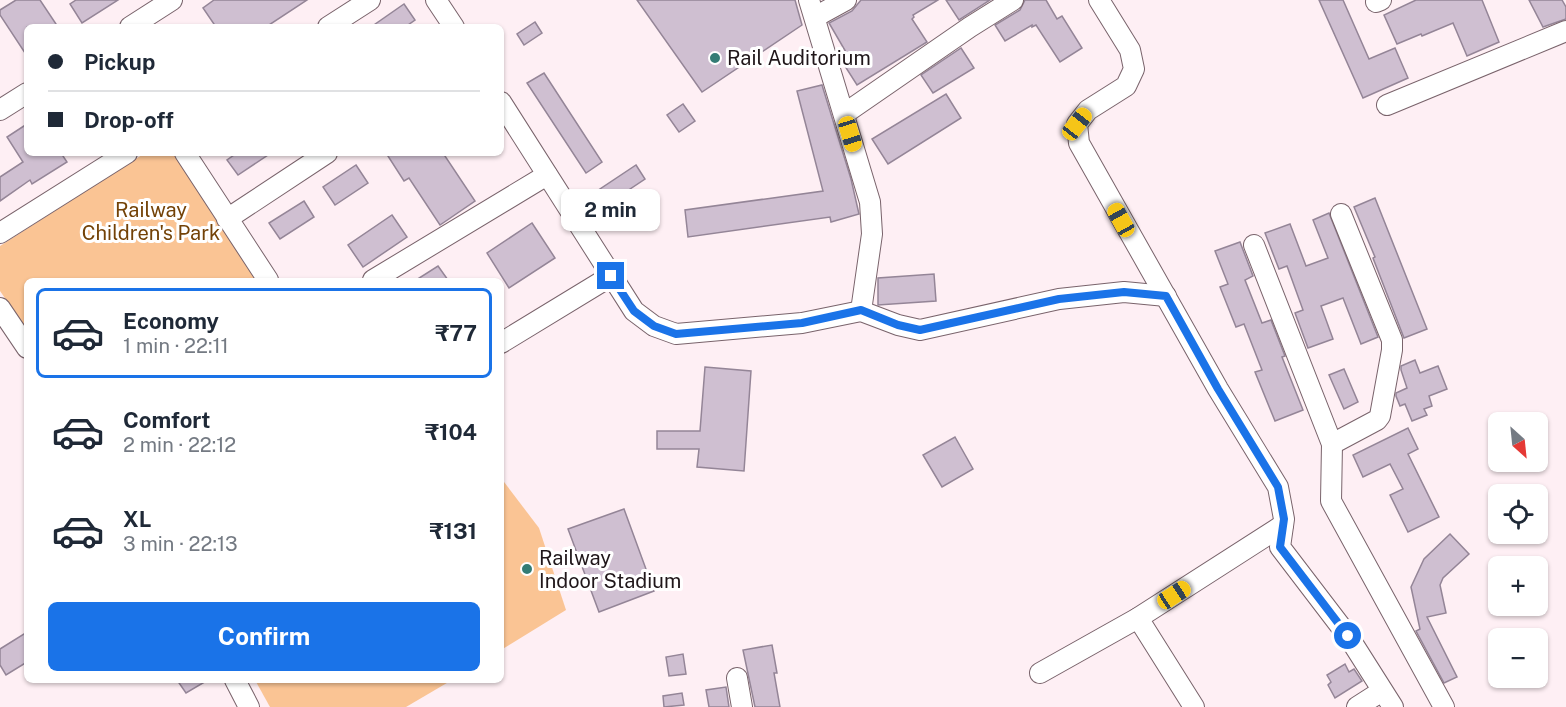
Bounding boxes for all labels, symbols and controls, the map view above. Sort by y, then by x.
place label: Rail Auditorium [727,46,871,70]
text: Pickup [84,49,155,75]
marker: Rail Auditorium [708,51,722,65]
car [1059,104,1095,144]
text: Drop-off [84,107,174,133]
car [836,114,864,154]
callout: 2 min [562,189,660,231]
park label: Railway Children's Park [82,198,220,245]
text: 2 min [584,198,637,222]
car [1104,200,1138,240]
route end [597,262,624,289]
icon: car [51,306,105,360]
text: Economy [123,308,219,334]
text: ₹77 [435,320,477,346]
text: 1 min · 22:11 [123,334,229,358]
icon: car [51,405,105,459]
text: Comfort [123,407,210,433]
north arrow [1488,412,1548,472]
map controls [1488,412,1548,688]
text: ₹104 [425,419,477,445]
text: 2 min · 22:12 [123,433,236,457]
button: locate [1488,484,1548,544]
icon: car [51,504,105,558]
text: XL [123,506,151,532]
text: ₹131 [429,518,477,544]
text: 3 min · 22:13 [123,532,238,556]
place label: Railway Indoor Stadium [539,546,681,593]
button: + [1488,556,1548,616]
marker: Railway Indoor Stadium [520,562,534,576]
car [1154,578,1194,612]
button: Confirm [48,602,480,671]
route start [1334,622,1361,649]
button: − [1488,628,1548,688]

